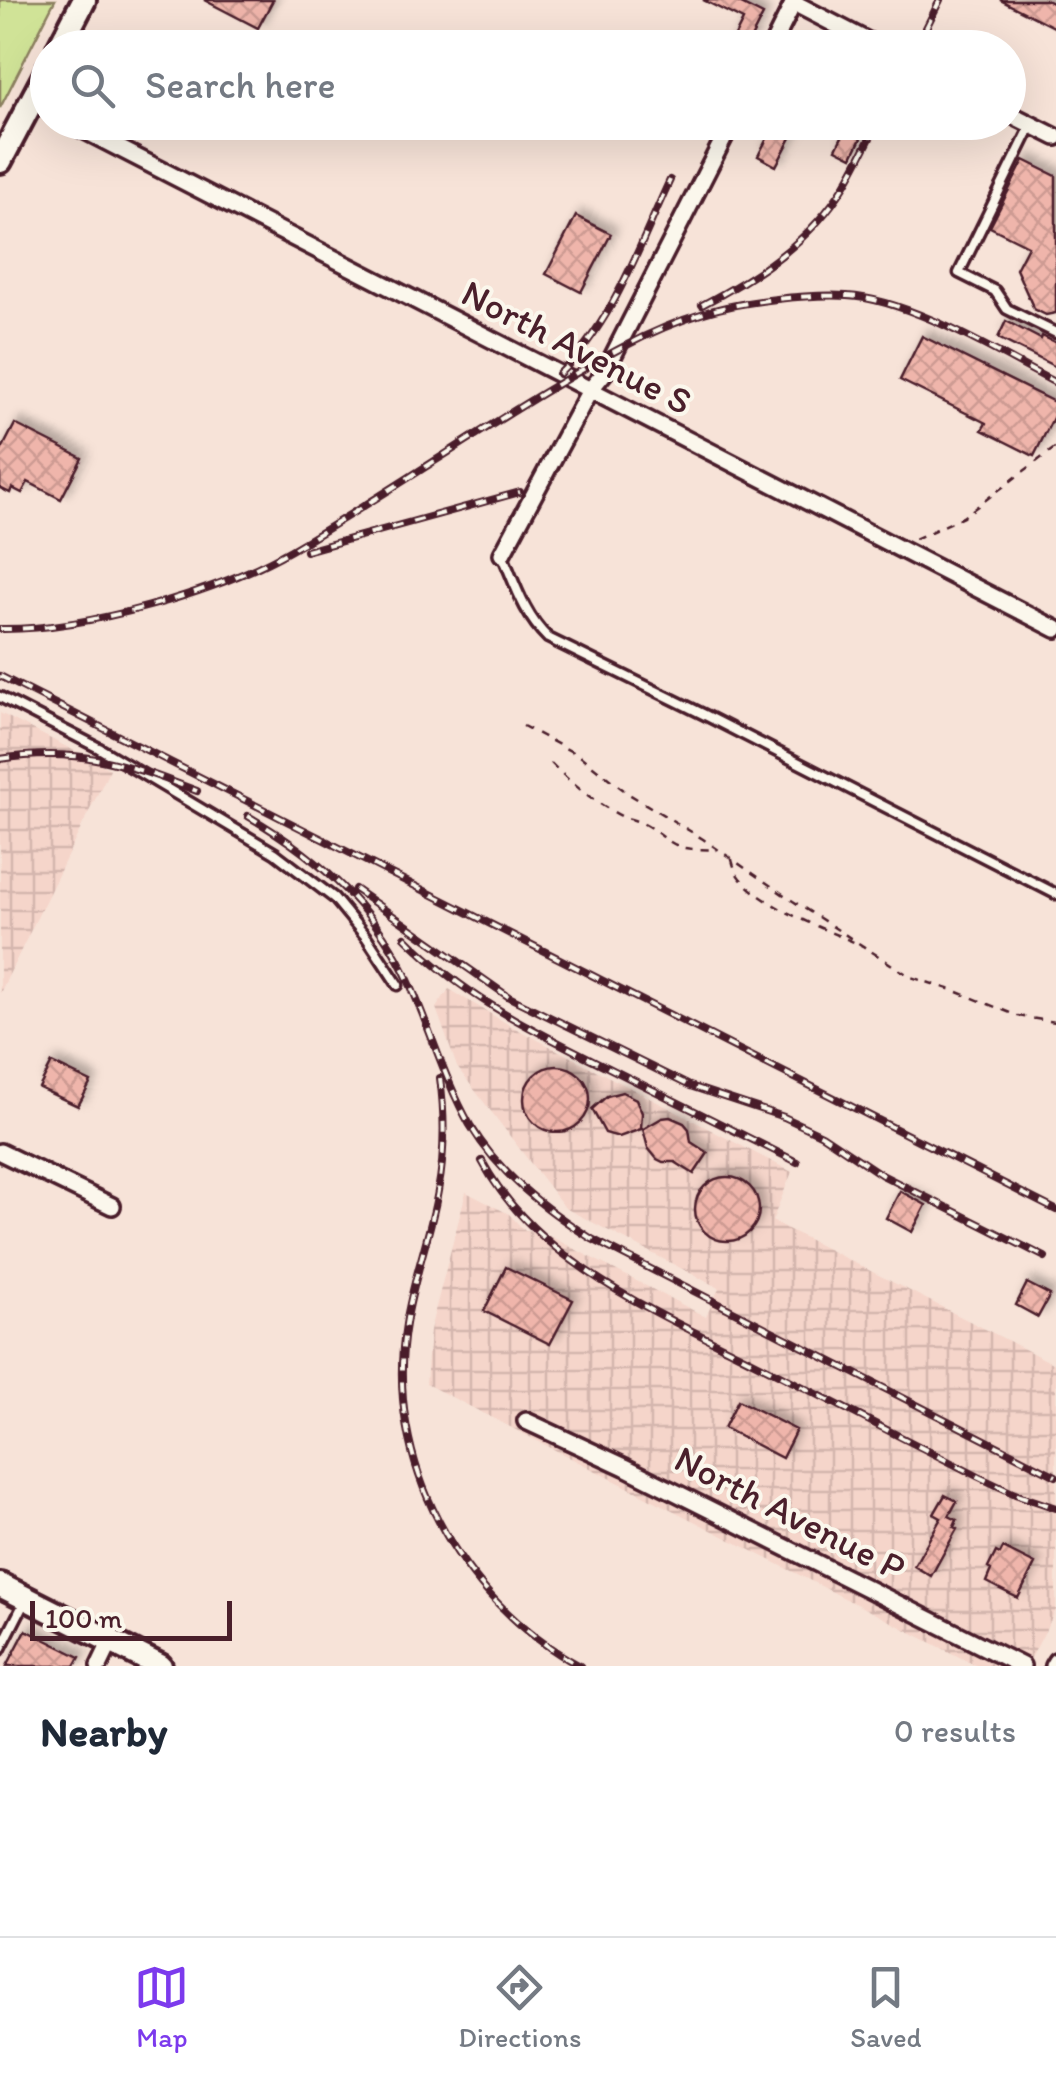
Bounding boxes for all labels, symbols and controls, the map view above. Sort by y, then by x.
search box [30,30,1026,140]
icon: search [65,58,120,113]
text: Search here [145,62,336,108]
street label: North Avenue S [454,269,700,425]
street label: North Avenue P [667,1435,913,1591]
scale bar [30,1596,232,1640]
text: 100 m [45,1601,122,1635]
text: Nearby [40,1706,167,1757]
text: 0 results [894,1712,1016,1750]
tab: Map [134,1960,189,2054]
tab: Directions [458,1960,581,2054]
tab: Saved [850,1960,922,2054]

